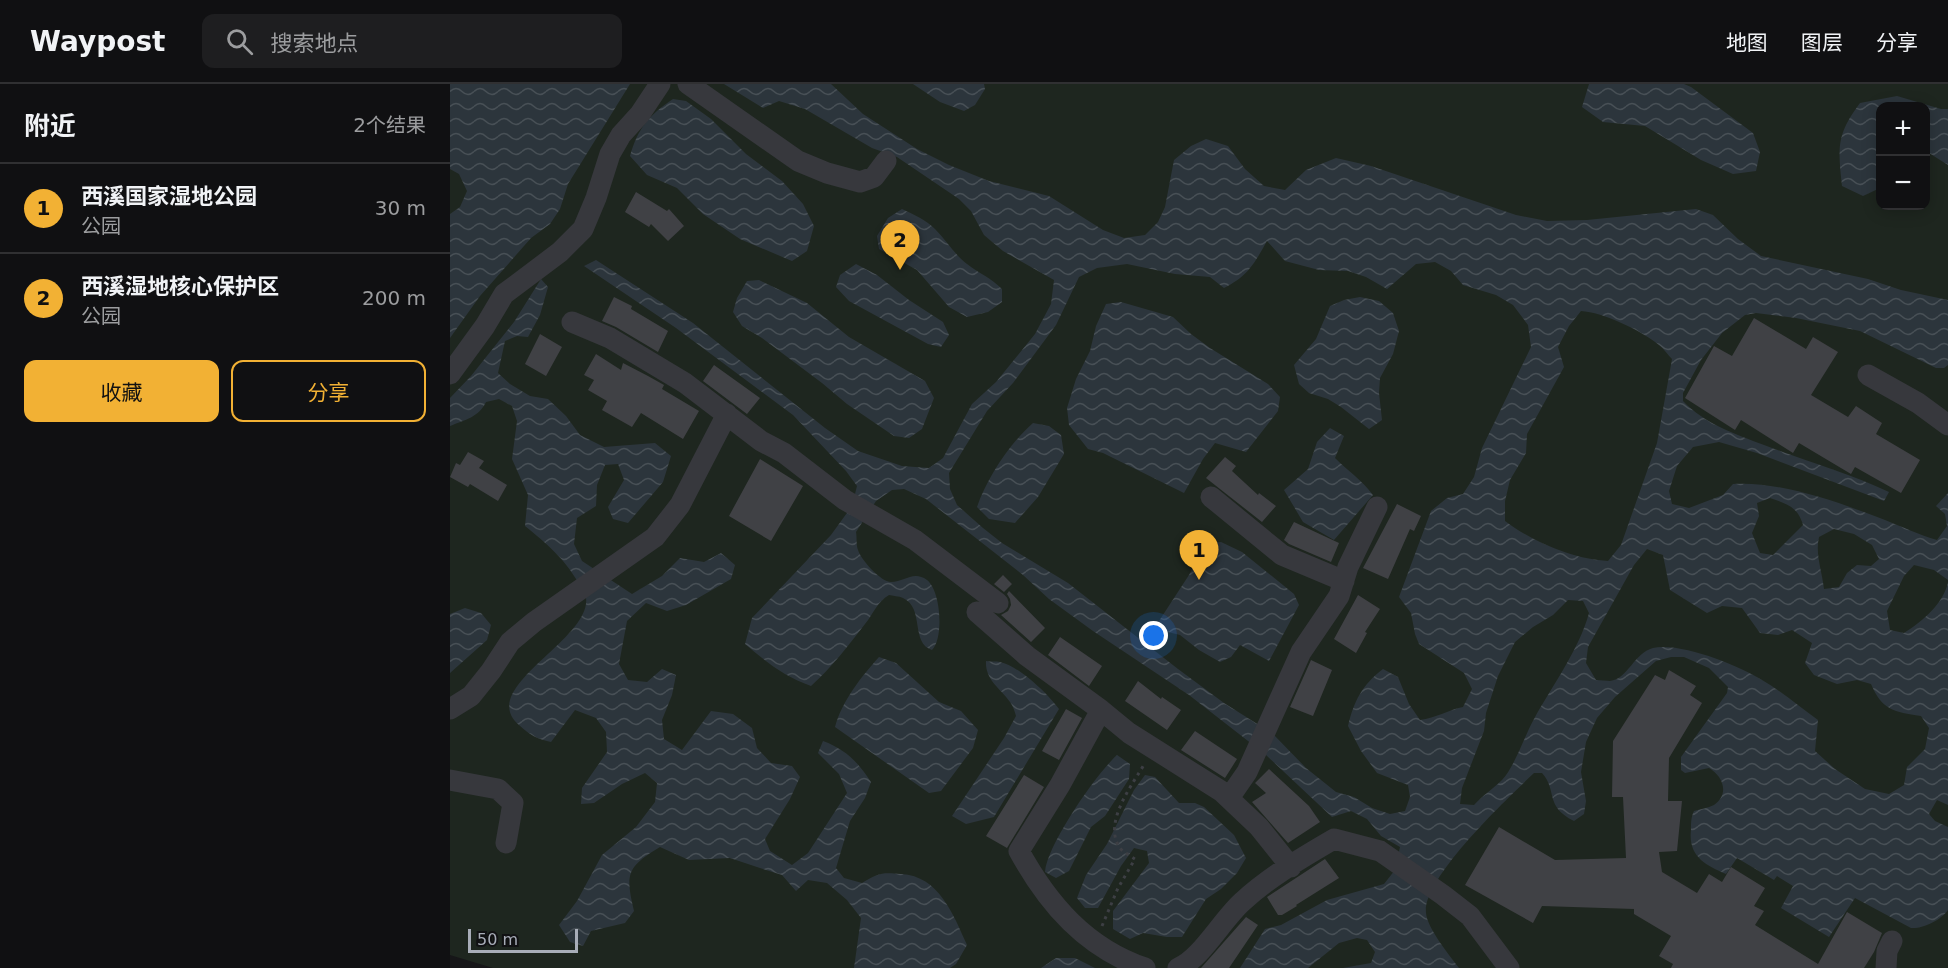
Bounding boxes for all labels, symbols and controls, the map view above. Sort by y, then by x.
search box [202,14,622,68]
text: Waypost [30,25,166,58]
icon: search [223,25,256,58]
text: 搜索地点 [271,31,359,56]
text: 地图 [1726,31,1768,55]
text: 图层 [1801,31,1843,55]
text: 分享 [1876,31,1918,55]
map controls [1876,102,1930,210]
button: + [1876,102,1930,156]
text: 附近 [24,111,76,141]
text: 2个结果 [353,113,426,137]
button: − [1876,156,1930,210]
text: 西溪国家湿地公园 [81,184,257,209]
text: 1 [37,196,50,220]
text: 30 m [375,196,426,220]
text: 公园 [81,214,121,238]
pin: 2 [880,220,920,270]
text: 西溪湿地核心保护区 [81,274,279,299]
text: 2 [37,286,50,310]
text: 200 m [362,286,426,310]
text: 公园 [81,304,121,328]
button: 收藏 [24,360,219,422]
button: 分享 [231,360,426,422]
pin: 1 [1180,530,1218,580]
your location [1139,621,1168,650]
scale bar [468,926,578,954]
text: 50 m [477,930,518,949]

